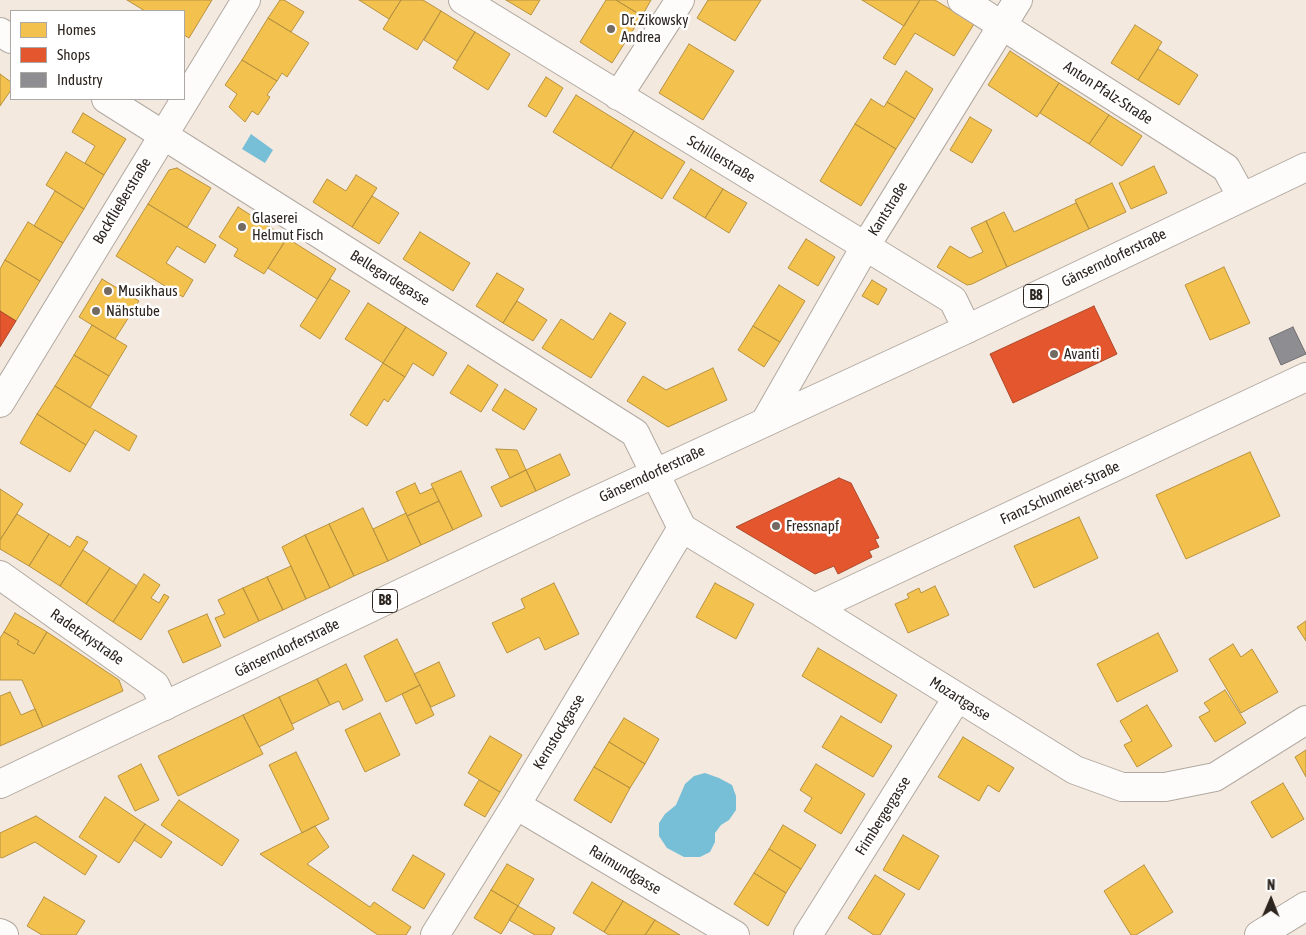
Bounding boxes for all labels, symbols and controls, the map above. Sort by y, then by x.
legend [10,10,185,100]
place label: Dr. Zikowsky Andrea [621,11,688,46]
text: Homes [57,21,96,38]
marker: Dr. Zikowsky Andrea [605,23,617,35]
text: Shops [57,46,90,63]
street label: Anton Pfalz-Straße [1060,58,1156,128]
text: Industry [57,71,103,88]
street label: Schillerstraße [684,132,758,186]
street label: Bockfließerstraße [89,155,155,247]
street label: Kantstraße [864,179,912,239]
place label: Glaserei Helmut Fisch [252,209,324,244]
marker: Glaserei Helmut Fisch [236,221,248,233]
street label: Gänserndorferstraße [1059,225,1169,291]
street label: Bellegardegasse [347,246,433,310]
place label: Musikhaus [118,282,177,300]
road number: B8 [1024,284,1048,308]
marker: Musikhaus [102,285,114,297]
place label: Nähstube [106,302,160,320]
marker: Nähstube [90,305,102,317]
place label: Avanti [1064,345,1099,363]
marker: Avanti [1048,348,1060,360]
street label: Gänserndorferstraße [596,442,708,506]
street label: Franz Schumeier-Straße [997,457,1123,529]
place label: Fressnapf [786,517,839,535]
marker: Fressnapf [770,520,782,532]
road number: B8 [372,590,398,612]
street label: Radetzkystraße [47,605,127,669]
street label: Gänserndorferstraße [232,615,342,681]
street label: Mozartgasse [926,673,994,725]
street label: Kernstockgasse [529,691,589,773]
street label: Frimbergergasse [852,773,914,859]
street label: Raimundgasse [586,841,664,899]
north arrow [1246,875,1296,925]
text: N [1267,877,1276,893]

